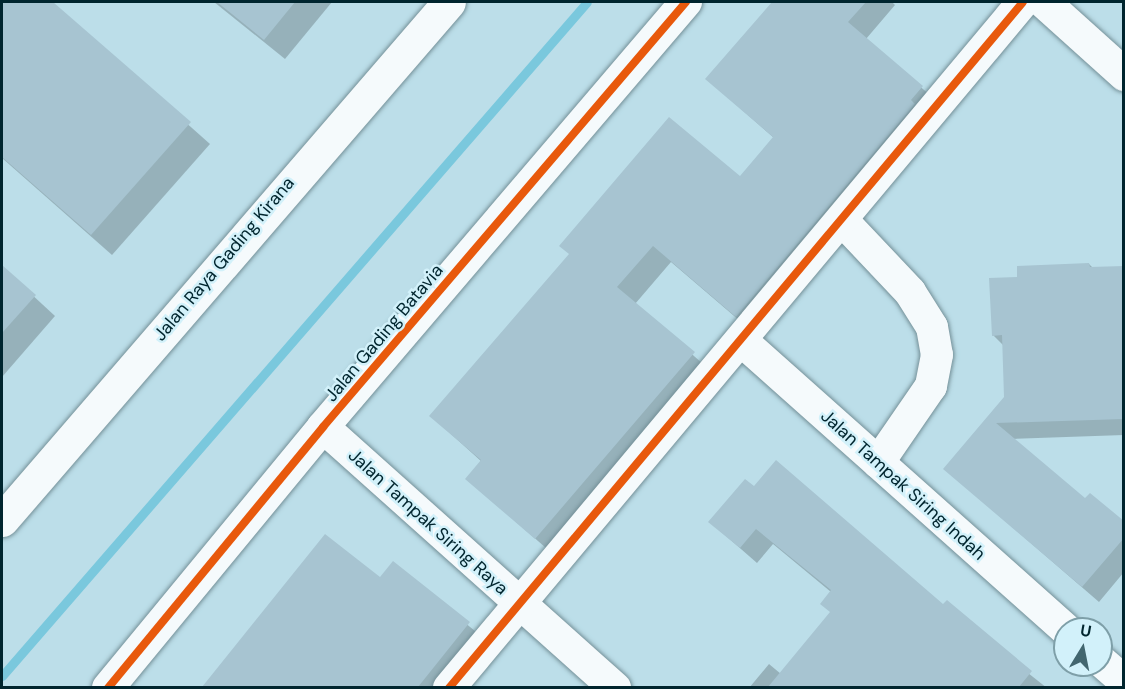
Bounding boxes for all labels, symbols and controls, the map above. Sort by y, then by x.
street label: Jalan Raya Gading Kirana [149,173,299,345]
street label: Jalan Gading Batavia [320,260,448,406]
street label: Jalan Tampak Siring Indah [816,405,990,565]
street label: Jalan Tampak Siring Raya [344,445,512,599]
north arrow [1053,617,1113,677]
text: U [1079,619,1093,642]

